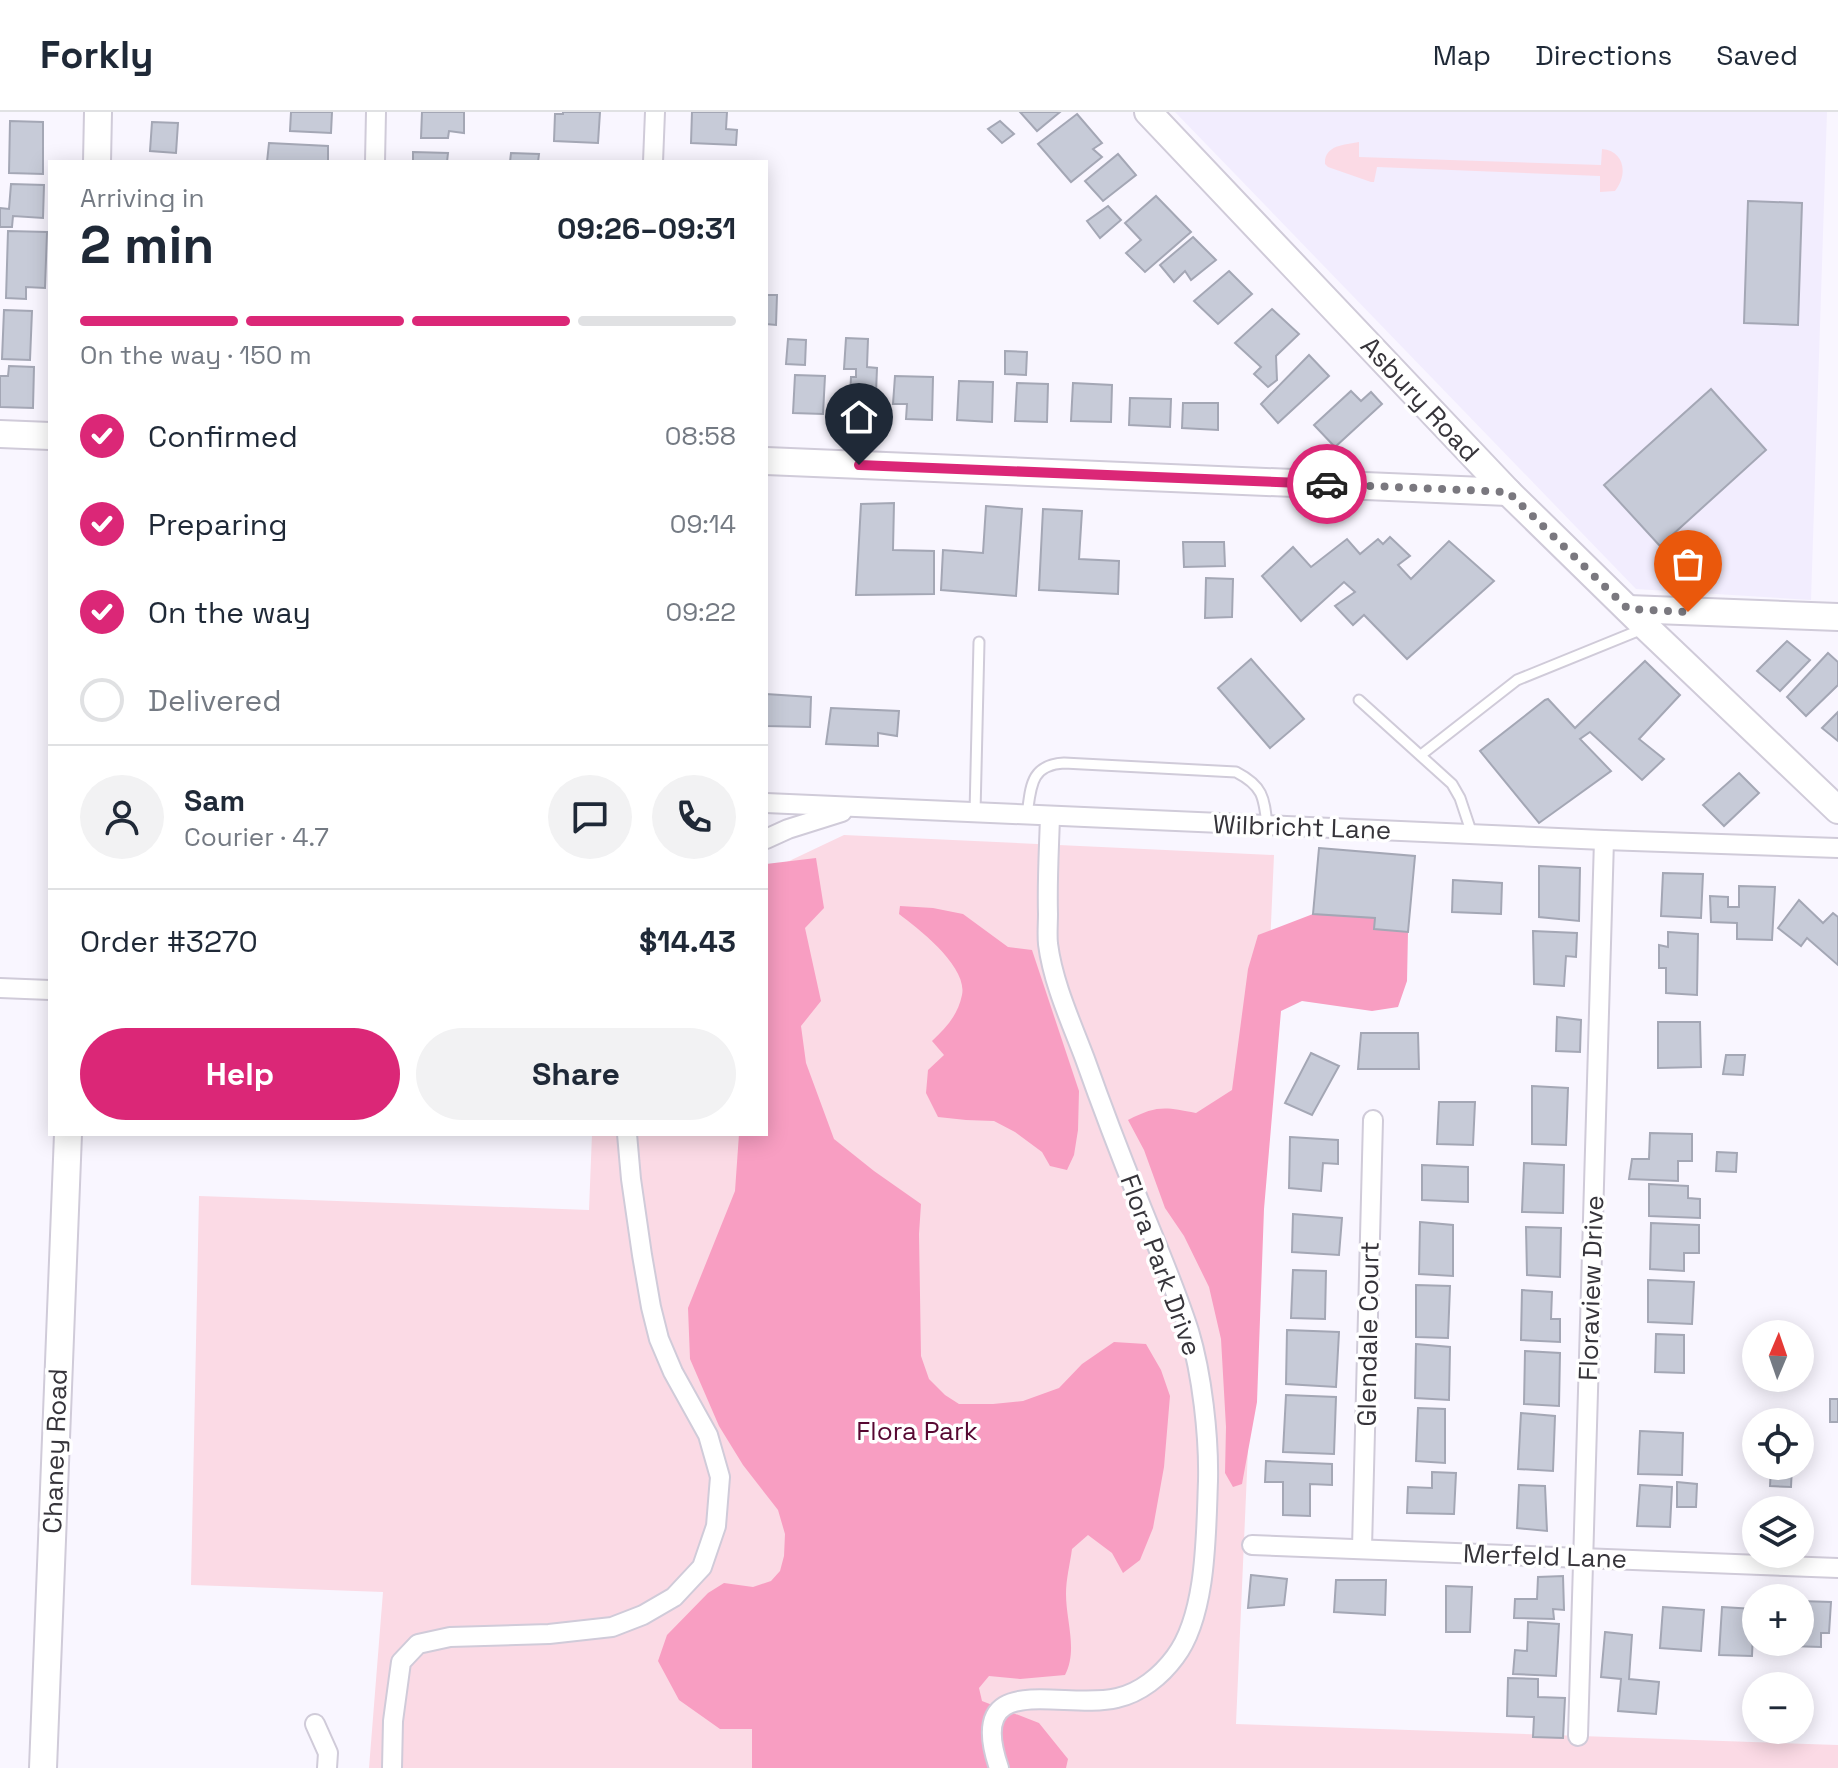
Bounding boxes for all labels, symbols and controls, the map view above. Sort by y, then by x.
text: Forkly [40,31,153,79]
text: Map [1433,37,1491,73]
text: Directions [1535,37,1672,73]
text: Saved [1716,37,1798,73]
text: Arriving in [80,181,204,215]
text: 09:26–09:31 [557,209,736,248]
text: 2 min [80,212,214,278]
street label: Asbury Road [1353,329,1487,469]
text: On the way · 150 m [80,338,312,372]
pin [825,383,893,465]
icon: home [837,395,881,439]
icon: check [80,414,124,458]
text: Confirmed [148,417,298,456]
text: 08:58 [665,419,736,453]
courier [1287,444,1367,524]
icon: car [1305,462,1349,506]
icon: check [80,502,124,546]
text: Preparing [148,505,287,544]
text: 09:14 [670,507,736,541]
pin [1654,530,1722,612]
icon: bag [1666,542,1710,586]
icon: check [80,590,124,634]
text: On the way [148,593,311,632]
text: 09:22 [665,595,736,629]
text: Delivered [148,681,282,720]
button: person [80,775,164,859]
button: chat [548,775,632,859]
button: phone [652,775,736,859]
text: Sam [184,781,245,820]
street label: Wilbricht Lane [1212,807,1392,847]
text: Courier · 4.7 [184,820,329,854]
text: Order #3270 [80,922,258,961]
text: $14.43 [639,922,736,961]
button: Help [80,1028,400,1120]
button: Share [416,1028,736,1120]
street label: Flora Park Drive [1112,1170,1210,1360]
street label: Floraview Drive [1571,1195,1611,1381]
street label: Glendale Court [1349,1241,1387,1427]
north arrow [1742,1320,1814,1392]
map controls [1742,1320,1814,1744]
street label: Chaney Road [35,1368,75,1534]
button: locate [1742,1408,1814,1480]
park label: Flora Park [856,1414,978,1448]
button: layers [1742,1496,1814,1568]
street label: Merfeld Lane [1462,1536,1628,1576]
button: + [1742,1584,1814,1656]
button: − [1742,1672,1814,1744]

